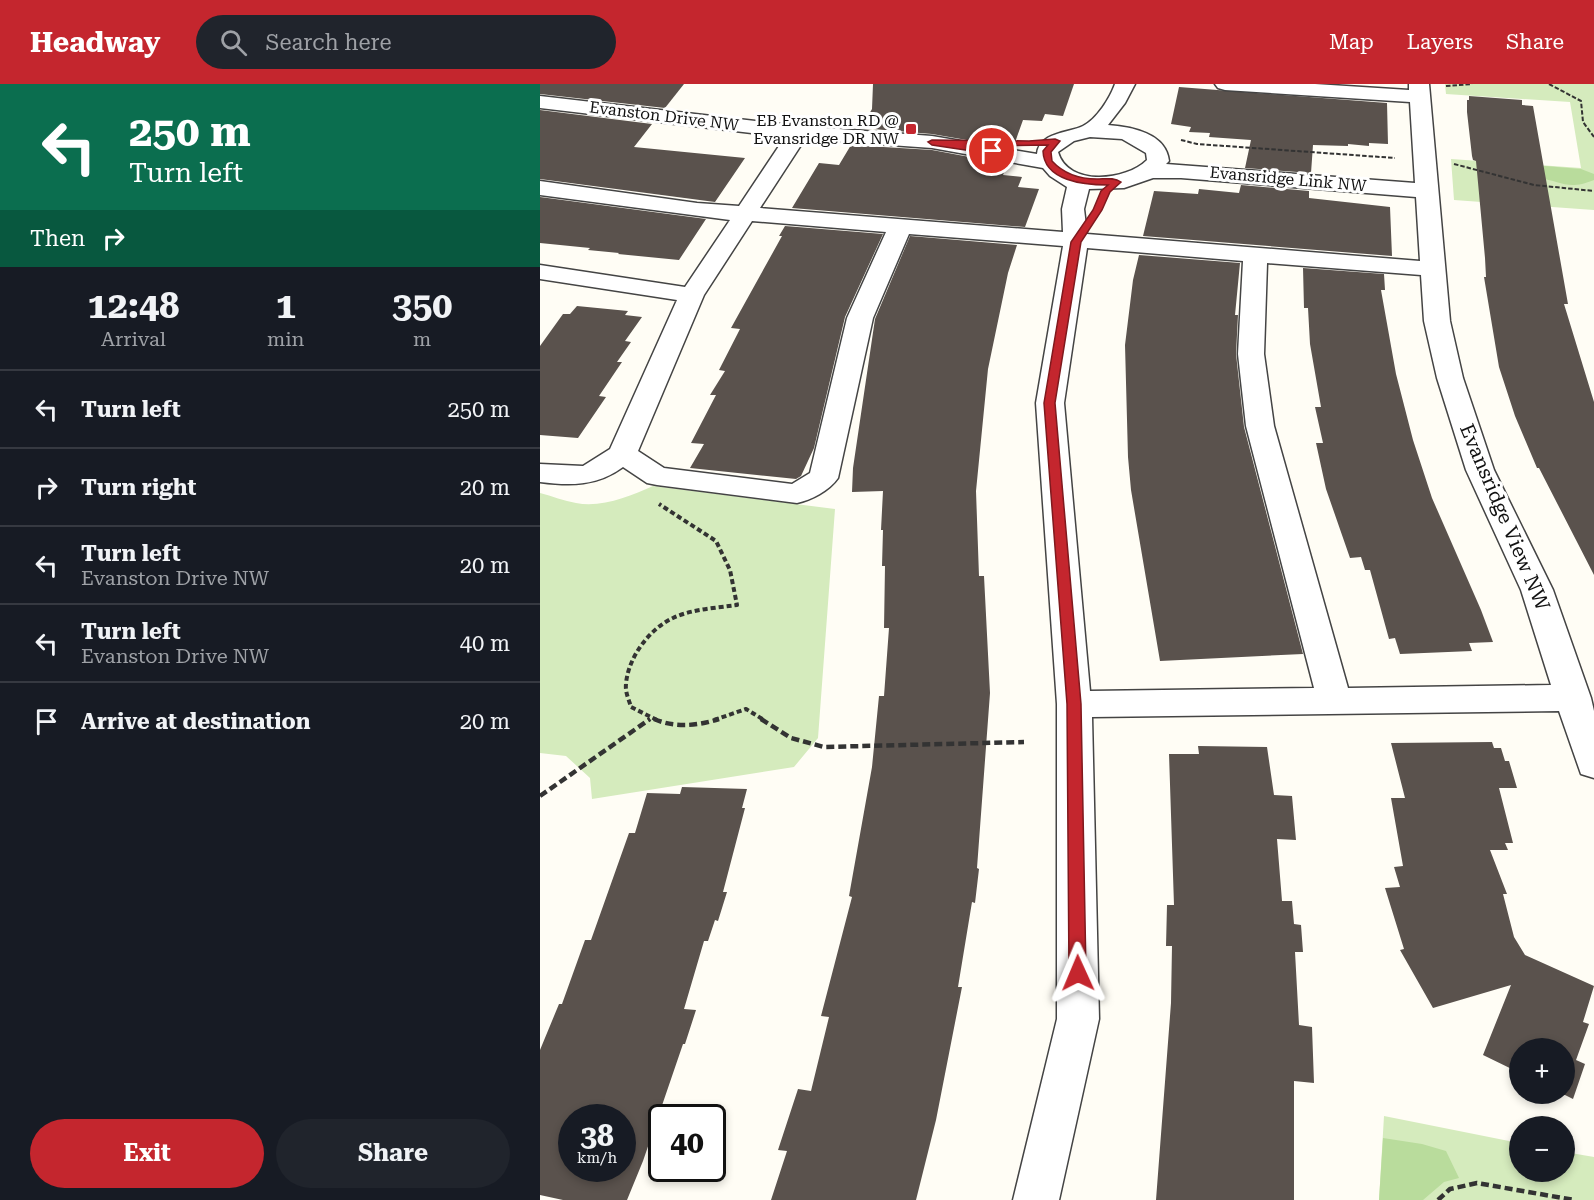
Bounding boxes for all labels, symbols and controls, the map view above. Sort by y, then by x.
search box [196,15,616,69]
text: Headway [30,26,160,59]
icon: search [217,26,250,59]
text: Search here [265,30,391,55]
text: Map [1329,30,1374,54]
text: Layers [1407,30,1473,54]
text: Share [1506,30,1564,54]
street label: Evanston Drive NW [588,97,741,135]
text: 250 m [129,107,251,156]
icon: left [30,108,108,186]
place label: EB Evanston RD @ Evansridge DR NW [753,111,900,148]
marker: EB Evanston RD @ Evansridge DR NW [904,122,918,136]
pin [966,125,1017,176]
icon: arrive [975,134,1008,167]
text: Turn left [129,157,243,189]
street label: Evansridge Link NW [1209,163,1368,195]
icon: right [97,222,130,255]
text: Then [30,226,85,251]
text: 12:48 [88,285,179,327]
text: 1 [276,285,296,327]
text: 350 [392,285,452,327]
text: Arrival [101,327,166,351]
text: min [267,327,304,351]
text: m [413,327,431,351]
icon: left [30,393,63,426]
text: Turn left [81,397,181,422]
text: 250 m [447,397,510,422]
street label: Evansridge View NW [1455,420,1555,615]
icon: right [30,471,63,504]
text: Turn right [81,475,196,500]
text: 20 m [460,475,510,500]
text: Turn left [81,541,181,566]
icon: left [30,549,63,582]
text: 20 m [460,553,510,578]
text: Evanston Drive NW [81,566,269,590]
text: Turn left [81,619,181,644]
icon: left [30,627,63,660]
text: 40 m [460,631,510,656]
text: Evanston Drive NW [81,644,269,668]
icon: arrive [30,705,63,738]
text: Arrive at destination [81,709,310,734]
text: 20 m [460,709,510,734]
position arrow [1046,941,1110,1005]
map controls [1509,1038,1575,1182]
button: + [1509,1038,1575,1104]
speed limit sign: 40 [648,1104,726,1182]
button: − [1509,1116,1575,1182]
text: 38 [580,1118,614,1153]
button: Exit [30,1119,264,1188]
button: Share [276,1119,510,1188]
text: km/h [577,1149,617,1167]

